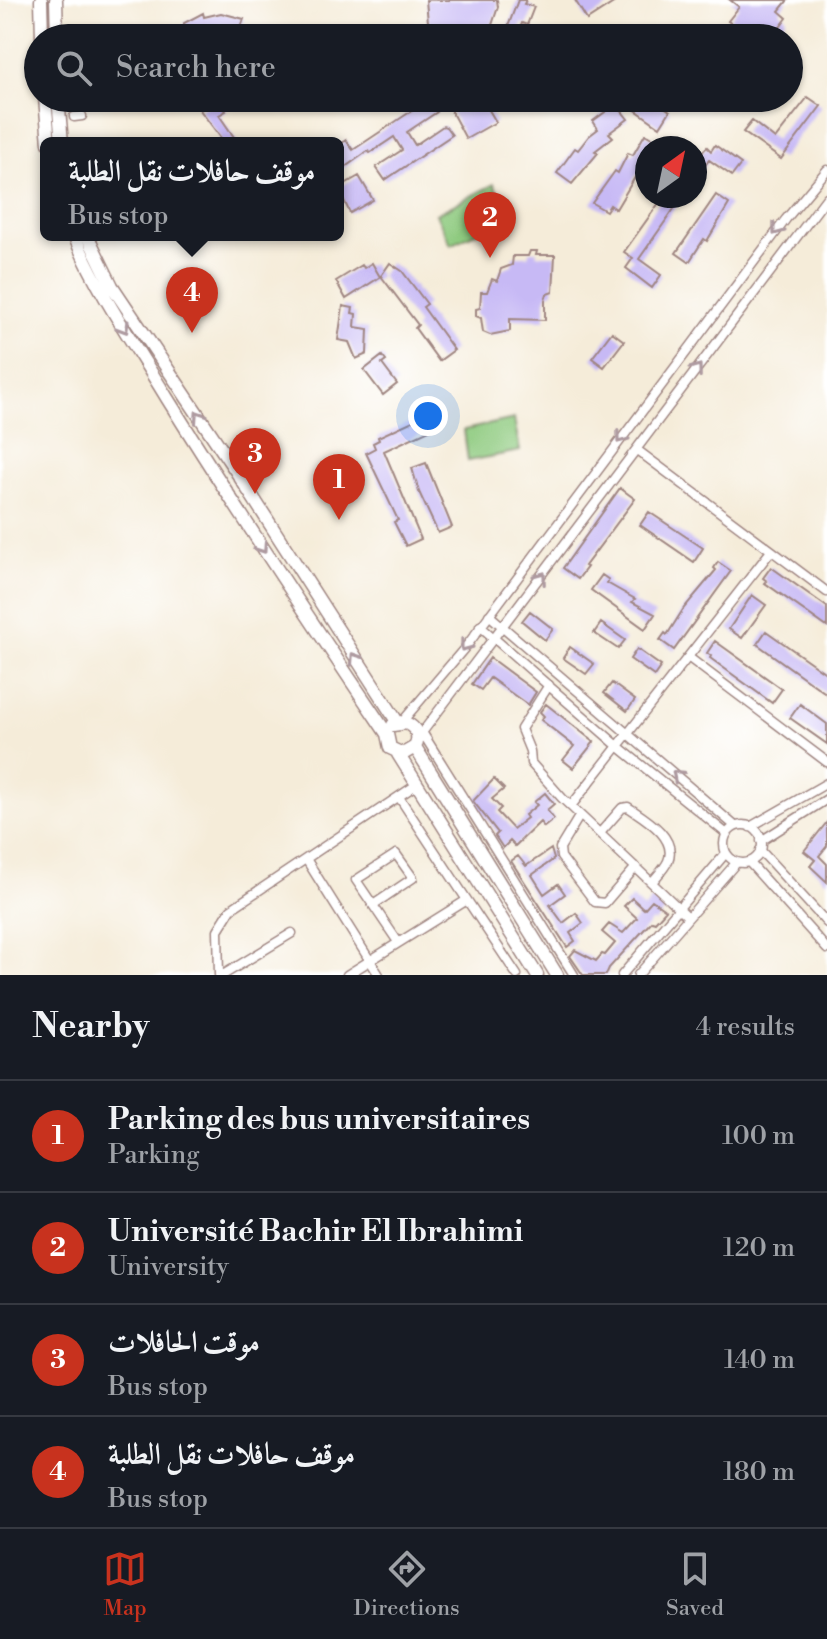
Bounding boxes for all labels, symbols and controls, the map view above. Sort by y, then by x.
search box [24,24,803,112]
icon: search [52,46,96,90]
text: Search here [116,49,276,87]
north arrow [635,136,707,208]
popup [40,137,344,241]
text: موقف حافلات نقل الطلبة [68,153,316,191]
pin: 2 [464,192,516,258]
text: Bus stop [68,200,168,232]
one-way arrow [773,221,787,236]
pin: 4 [166,267,218,333]
one-way arrow [114,319,130,334]
one-way arrow [688,363,702,378]
your location [408,396,448,436]
one-way arrow [193,411,208,425]
pin: 3 [229,428,281,494]
one-way arrow [617,429,631,444]
pin: 1 [313,454,365,520]
one-way arrow [252,540,267,554]
one-way arrow [532,571,546,586]
one-way arrow [460,637,475,651]
one-way arrow [350,652,365,666]
one-way arrow [671,770,686,784]
text: Nearby [32,1006,150,1048]
text: 4 results [696,1011,795,1043]
text: Parking des bus universitaires [108,1101,530,1139]
text: 1 [52,1120,64,1152]
text: 100 m [722,1120,795,1152]
text: Parking [108,1139,200,1171]
text: Université Bachir El Ibrahimi [108,1213,523,1251]
text: 2 [50,1232,66,1264]
text: 120 m [723,1232,795,1264]
text: University [108,1251,229,1283]
text: موقت الحافلات [108,1324,260,1362]
text: 3 [50,1344,66,1376]
text: 140 m [724,1344,795,1376]
text: Bus stop [108,1371,208,1403]
text: موقف حافلات نقل الطلبة [108,1436,355,1474]
text: 4 [49,1456,67,1488]
text: 180 m [723,1456,795,1488]
text: Bus stop [108,1483,208,1515]
tab: Map [103,1547,147,1622]
tab: Directions [354,1547,460,1622]
tab: Saved [666,1547,724,1622]

